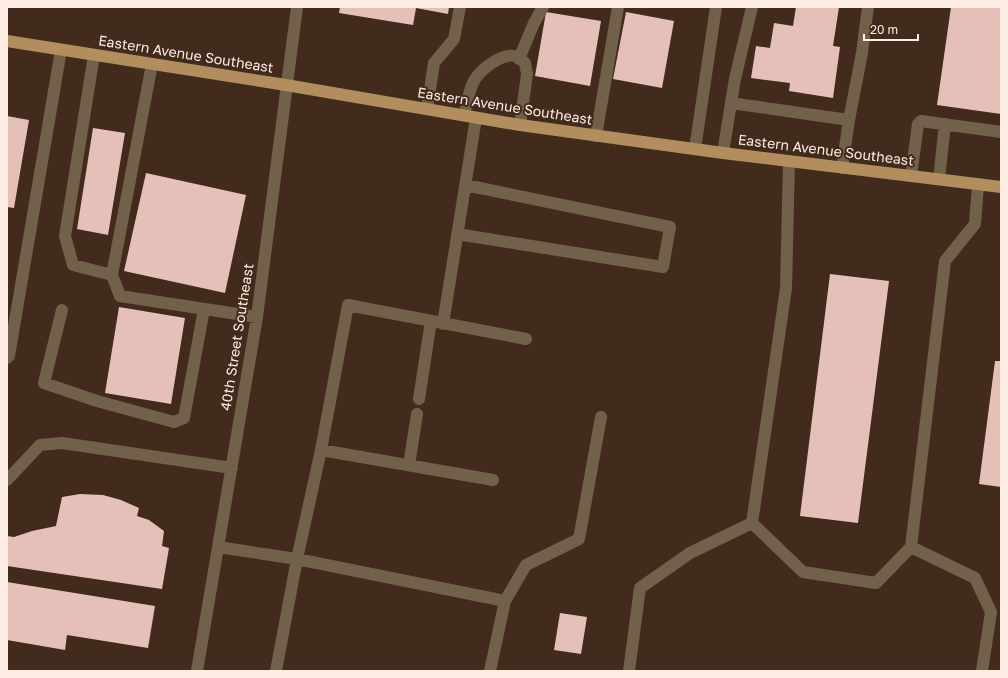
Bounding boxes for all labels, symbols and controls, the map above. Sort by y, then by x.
scale bar [864,16,918,42]
text: 20 m [870,22,898,37]
street label: Eastern Avenue Southeast [97,31,275,76]
street label: Eastern Avenue Southeast [416,83,594,128]
street label: Eastern Avenue Southeast [737,130,915,169]
street label: 40th Street Southeast [216,262,257,412]

